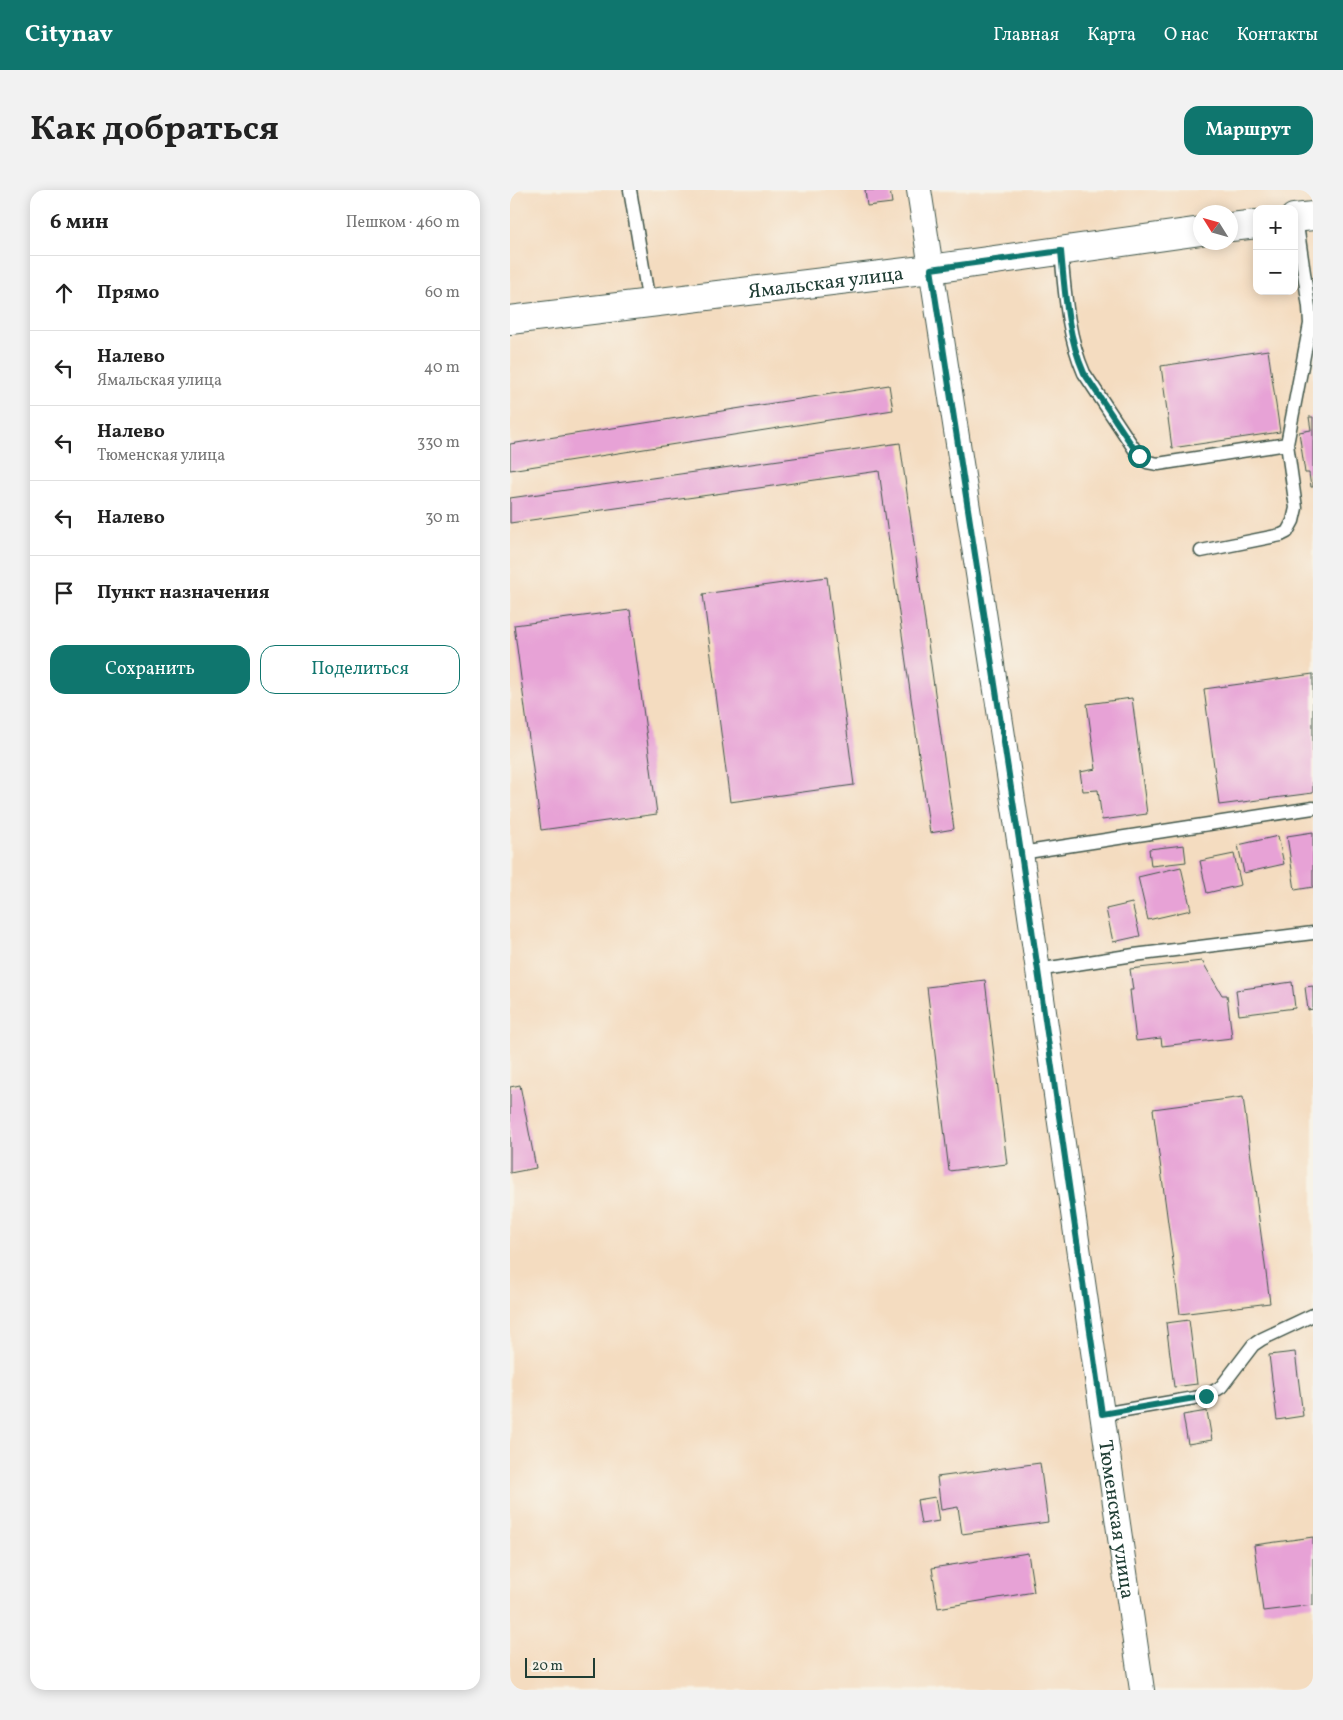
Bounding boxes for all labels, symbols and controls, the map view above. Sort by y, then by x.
text: Citynav [25,18,113,52]
text: Главная [993,23,1059,48]
text: Карта [1087,23,1136,48]
text: О нас [1164,23,1209,48]
text: Контакты [1237,23,1318,48]
text: Как добраться [30,106,279,154]
button: Маршрут [1184,106,1313,155]
north arrow [1193,205,1238,250]
map controls [1253,205,1298,295]
button: + [1253,205,1298,250]
text: 6 мин [50,208,109,237]
text: Пешком · 460 m [346,212,460,234]
button: − [1253,250,1298,295]
street label: Ямальская улица [747,260,905,307]
icon: ahead [50,279,78,307]
text: Прямо [97,280,159,306]
text: 60 m [425,282,460,304]
text: Налево [97,344,165,370]
icon: left [50,354,78,382]
text: 40 m [424,357,460,379]
text: Ямальская улица [97,370,222,392]
text: Налево [97,419,165,445]
icon: left [50,429,78,457]
text: 330 m [417,432,460,454]
text: Тюменская улица [97,445,225,467]
route start [1128,445,1151,468]
icon: left [50,504,78,532]
text: Налево [97,505,165,531]
text: 30 m [425,507,460,529]
icon: arrive [50,579,78,607]
text: Пункт назначения [97,580,270,606]
button: Сохранить [50,645,250,694]
button: Поделиться [260,645,460,694]
route end [1195,1385,1218,1408]
street label: Тюменская улица [1090,1438,1141,1601]
scale bar [525,1655,595,1678]
text: 20 m [532,1657,563,1676]

